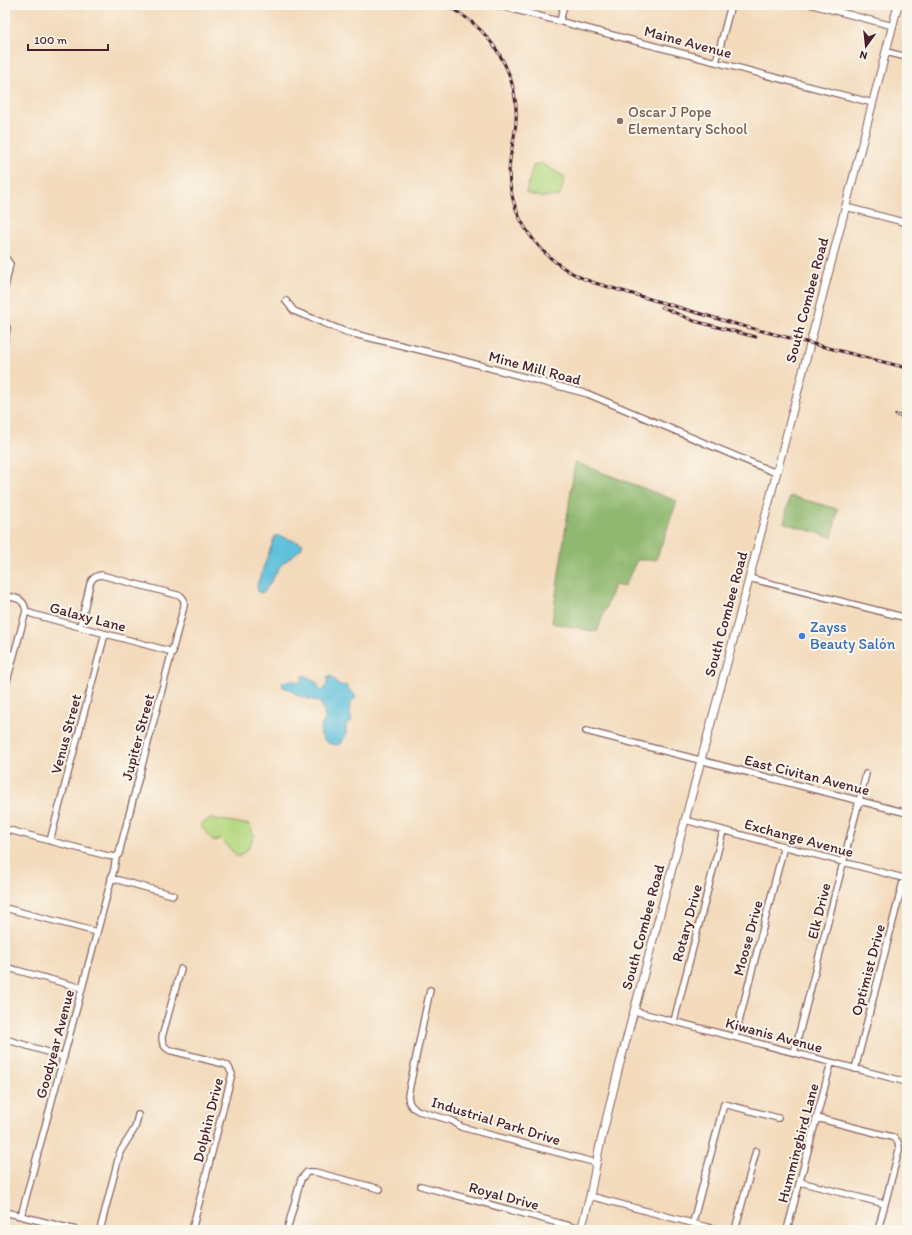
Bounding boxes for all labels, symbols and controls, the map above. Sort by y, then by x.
street label: Maine Avenue [642,22,734,62]
scale bar [28,26,108,52]
north arrow [846,26,886,66]
text: 100 m [34,33,67,47]
text: N [858,48,869,62]
place label: Oscar J Pope Elementary School [628,103,748,138]
marker: Oscar J Pope Elementary School [615,116,625,126]
street label: South Combee Road [782,235,833,365]
street label: Mine Mill Road [487,347,584,389]
street label: South Combee Road [701,549,752,679]
street label: Galaxy Lane [48,598,128,636]
place label: Zayss Beauty Salón [810,618,896,653]
marker: Zayss Beauty Salón [797,631,807,641]
street label: Jupiter Street [118,691,158,782]
street label: Venus Street [47,692,85,776]
street label: East Civitan Avenue [742,751,872,799]
street label: Exchange Avenue [742,815,856,861]
street label: South Combee Road [618,862,669,992]
street label: Elk Drive [803,881,835,941]
street label: Rotary Drive [668,882,706,964]
street label: Moose Drive [729,898,767,978]
street label: Optimist Drive [847,922,889,1018]
street label: Goodyear Avenue [32,987,78,1101]
street label: Kiwanis Avenue [723,1013,825,1057]
street label: Dolphin Drive [189,1076,227,1164]
street label: Hummingbird Lane [773,1081,823,1205]
street label: Industrial Park Drive [429,1093,563,1149]
street label: Royal Drive [467,1178,541,1214]

